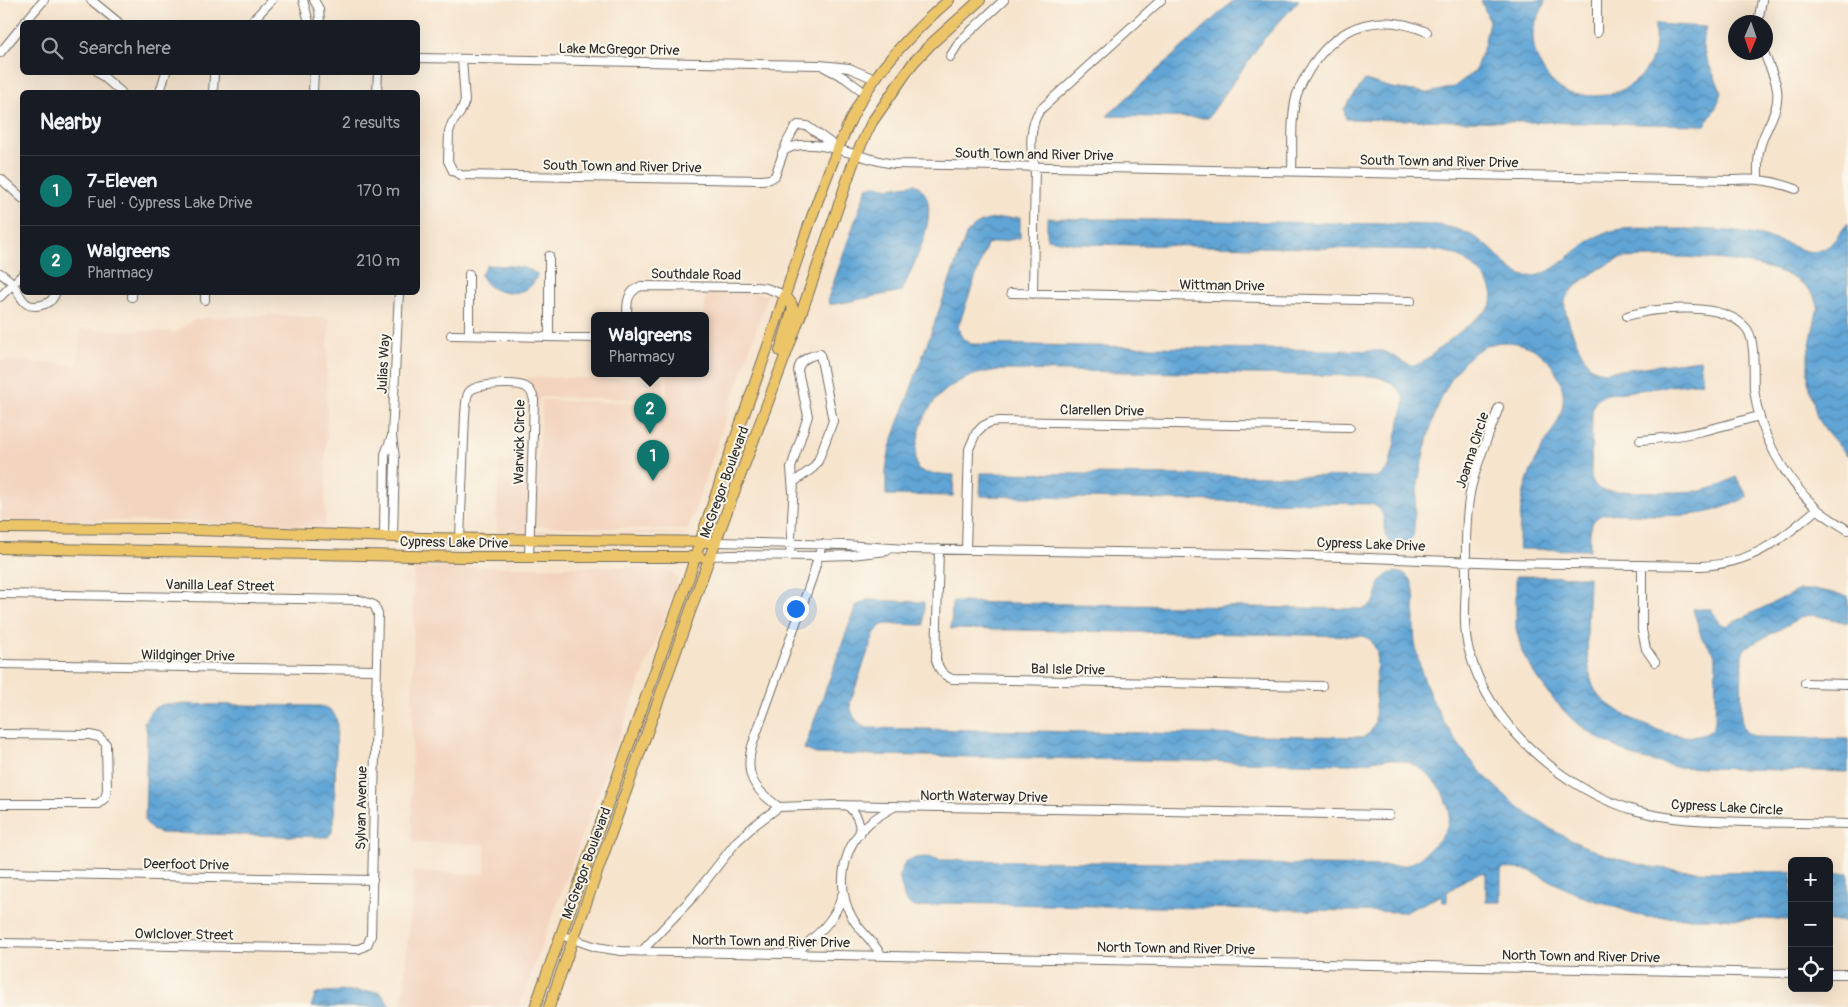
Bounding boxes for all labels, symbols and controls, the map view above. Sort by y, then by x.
north arrow [1728,15,1773,60]
search box [20,20,420,75]
icon: search [38,34,66,62]
text: Search here [78,36,171,60]
street label: Lake McGregor Drive [558,40,680,59]
text: Nearby [40,109,101,136]
text: 2 results [342,113,400,133]
street label: South Town and River Drive [954,145,1114,164]
street label: South Town and River Drive [1359,152,1519,171]
street label: South Town and River Drive [542,157,702,176]
text: 7-Eleven [87,169,157,193]
text: 1 [53,181,59,201]
text: 170 m [357,181,400,201]
text: Fuel · Cypress Lake Drive [87,193,252,213]
text: Walgreens [87,239,170,263]
text: 2 [52,251,60,271]
text: 210 m [356,251,400,271]
text: Pharmacy [87,263,153,283]
street label: Southdale Road [651,265,742,284]
street label: Wittman Drive [1179,276,1265,295]
popup [591,312,709,377]
text: Walgreens [609,323,691,347]
street label: Julias Way [373,334,394,394]
text: Pharmacy [609,347,675,367]
pin: 2 [634,393,666,434]
street label: Warwick Circle [510,399,529,485]
street label: Clarellen Drive [1060,401,1144,420]
street label: Joanna Circle [1452,410,1493,490]
street label: McGregor Boulevard [696,424,753,540]
pin: 1 [637,440,669,481]
street label: Cypress Lake Drive [400,533,508,552]
street label: Cypress Lake Drive [1316,534,1426,555]
street label: Vanilla Leaf Street [165,576,275,595]
your location [783,596,809,622]
street label: Wildginger Drive [141,646,235,665]
street label: Bal Isle Drive [1031,660,1105,679]
street label: Sylvan Avenue [352,766,371,850]
street label: North Waterway Drive [920,787,1048,806]
street label: Cypress Lake Circle [1671,796,1783,819]
street label: McGregor Boulevard [558,805,615,921]
street label: Deerfoot Drive [143,855,229,874]
map controls [1788,857,1833,992]
button: + [1788,857,1833,902]
button: − [1788,902,1833,947]
street label: Owlclover Street [134,925,234,944]
street label: North Town and River Drive [692,932,850,951]
street label: North Town and River Drive [1097,939,1255,958]
street label: North Town and River Drive [1502,947,1660,966]
button: locate [1788,947,1833,992]

